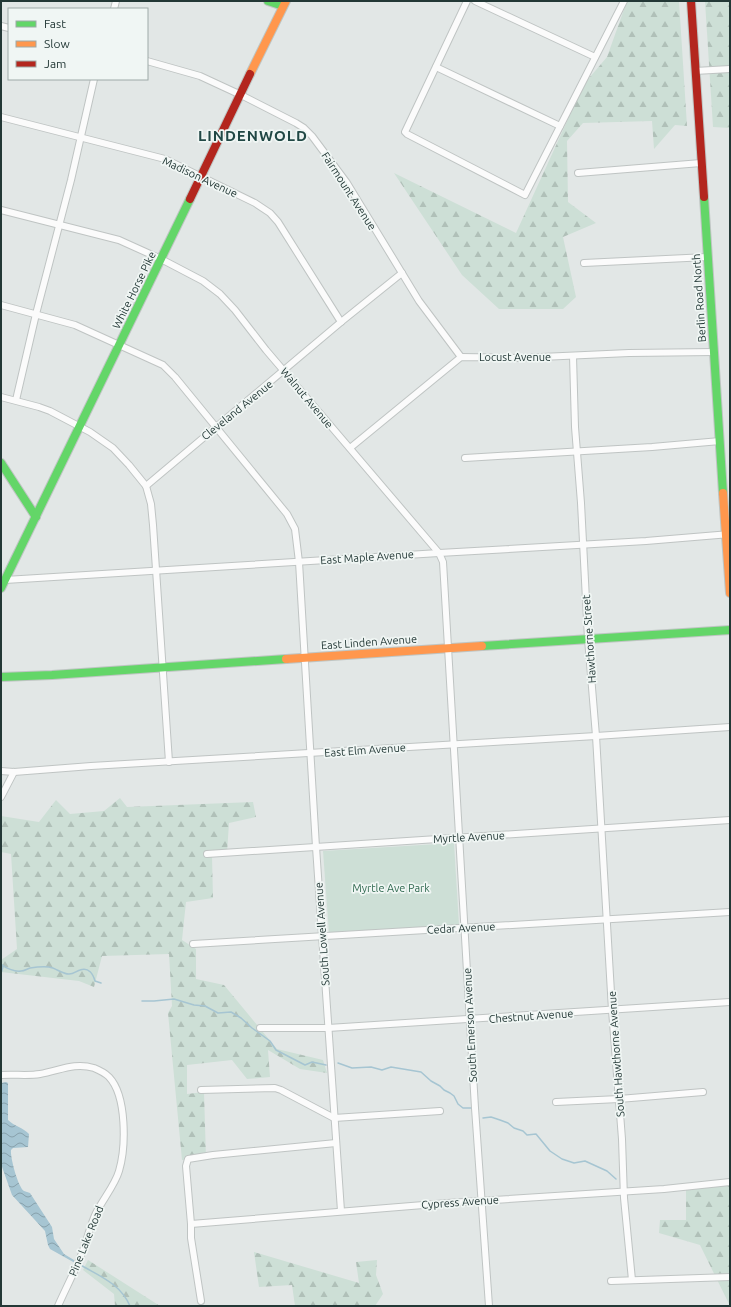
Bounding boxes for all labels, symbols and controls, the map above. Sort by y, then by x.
legend [8,8,148,80]
text: Fast [44,17,66,30]
text: Slow [44,37,70,50]
text: Jam [44,57,66,70]
district label: LINDENWOLD [198,127,308,144]
street label: Fairmount Avenue [319,150,379,232]
street label: Madison Avenue [161,154,239,200]
street label: White Horse Pike [110,249,158,331]
street label: Berlin Road North [690,253,708,343]
street label: Locust Avenue [479,351,551,363]
street label: Walnut Avenue [278,365,336,431]
street label: Cleveland Avenue [199,378,275,442]
street label: East Maple Avenue [320,548,414,566]
street label: Hawthorne Street [580,594,598,684]
street label: East Linden Avenue [321,633,417,651]
street label: East Elm Avenue [324,741,406,759]
street label: Myrtle Avenue [433,829,505,845]
street label: South Lowell Avenue [312,882,332,986]
park label: Myrtle Ave Park [352,882,430,894]
street label: Cedar Avenue [426,920,496,936]
street label: South Emerson Avenue [461,967,479,1083]
street label: South Hawthorne Avenue [606,990,626,1118]
street label: Chestnut Avenue [488,1007,574,1025]
street label: Cypress Avenue [421,1193,499,1211]
street label: Pine Lake Road [66,1204,106,1278]

